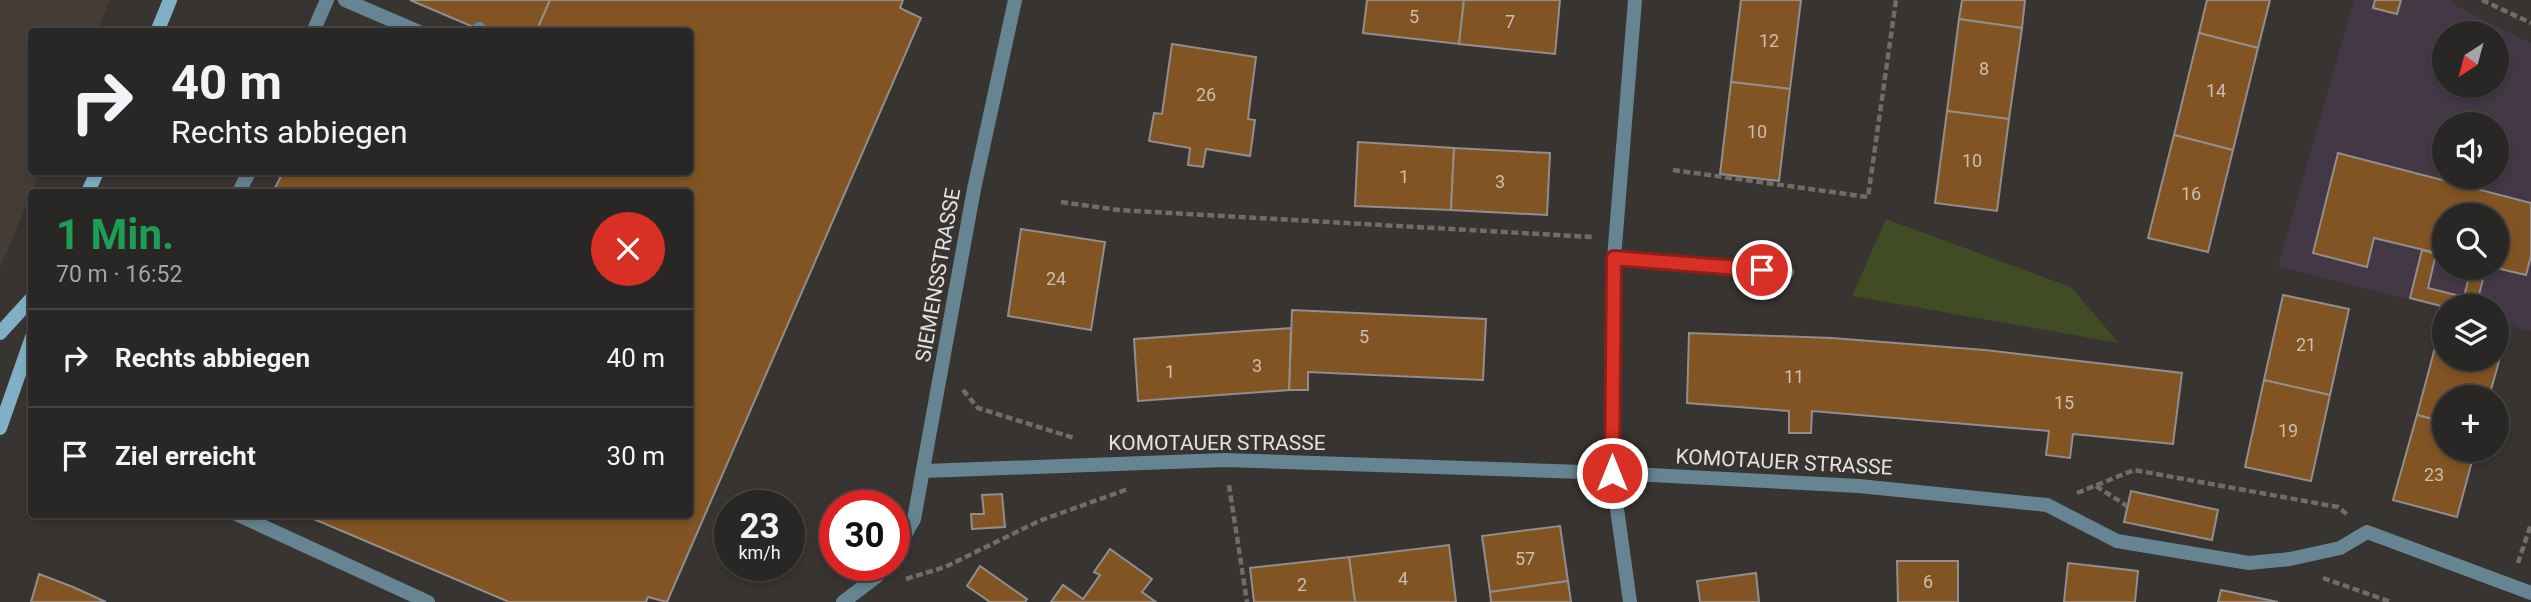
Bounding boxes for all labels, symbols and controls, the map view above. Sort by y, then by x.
house number: 5 [1409,6,1419,27]
house number: 7 [1505,11,1515,32]
north arrow [2432,21,2510,98]
map controls [2432,21,2509,462]
house number: 12 [1759,30,1779,51]
text: 40 m [171,54,282,111]
icon: right [56,56,147,147]
house number: 8 [1979,58,1989,79]
house number: 14 [2206,80,2226,101]
house number: 26 [1196,84,1216,105]
button: sound [2432,112,2509,189]
text: Rechts abbiegen [171,113,408,151]
house number: 10 [1747,121,1767,142]
house number: 10 [1962,150,1982,171]
house number: 1 [1399,166,1409,187]
house number: 3 [1495,171,1505,192]
house number: 16 [2181,183,2201,204]
street label: SIEMENSSTRASSE [911,186,965,364]
button: search [2432,203,2509,280]
text: 1 Min. [56,210,174,259]
button: close [591,212,665,286]
pin [1732,240,1792,300]
icon: arrive [1743,251,1781,289]
text: 70 m · 16:52 [56,261,182,288]
house number: 24 [1046,268,1066,289]
button: layers [2432,294,2509,371]
house number: 5 [1359,326,1369,347]
house number: 21 [2296,334,2316,355]
icon: right [56,339,94,377]
text: Rechts abbiegen [115,343,310,373]
text: 40 m [607,343,665,373]
house number: 3 [1252,355,1262,376]
house number: 1 [1165,361,1175,382]
house number: 11 [1784,366,1804,387]
button: + [2432,385,2509,462]
house number: 15 [2054,392,2074,413]
house number: 19 [2278,420,2298,441]
street label: KOMOTAUER STRASSE [1108,431,1326,455]
position arrow [1575,436,1649,510]
icon: arrive [56,437,94,475]
text: Ziel erreicht [115,441,256,471]
text: 30 m [607,441,665,471]
street label: KOMOTAUER STRASSE [1675,444,1893,480]
house number: 23 [2424,464,2444,485]
speed limit sign: 30 [819,490,910,581]
text: 23 [739,506,780,547]
text: km/h [738,542,781,563]
house number: 57 [1515,548,1535,569]
house number: 4 [1398,568,1408,589]
house number: 6 [1923,571,1933,592]
house number: 2 [1297,574,1307,595]

